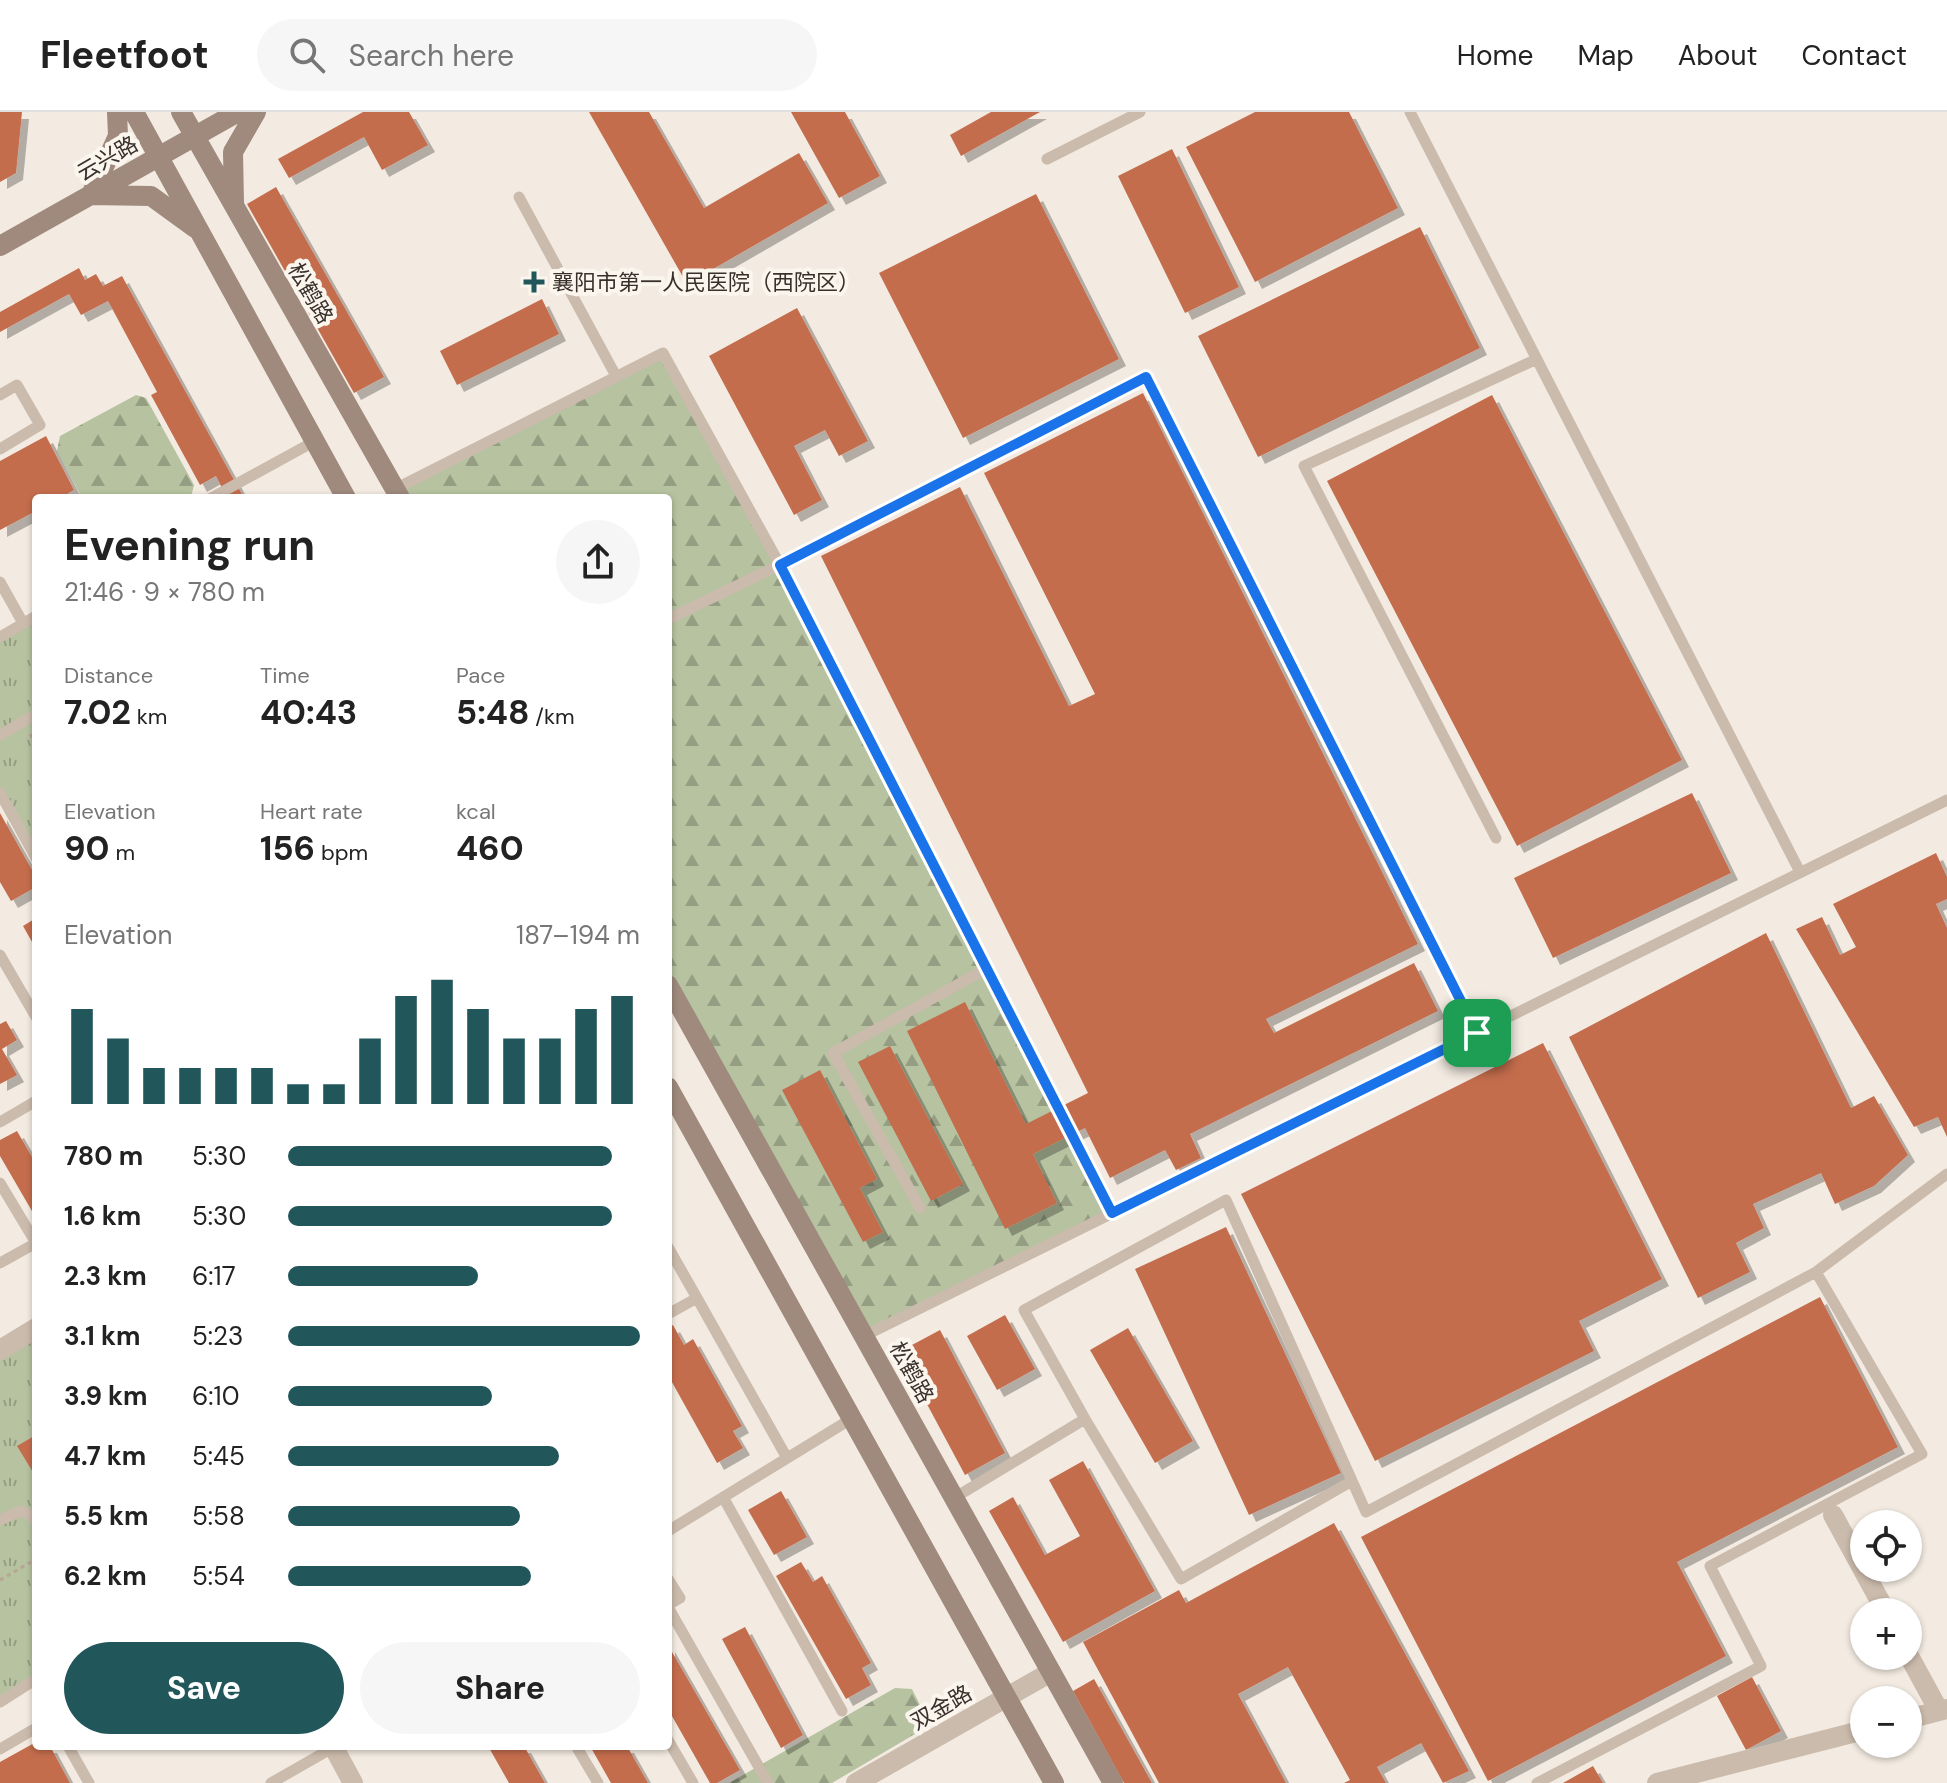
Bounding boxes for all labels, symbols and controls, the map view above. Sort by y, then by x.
search box [257,19,817,91]
text: Fleetfoot [40,30,209,80]
icon: search [285,33,329,77]
text: Search here [349,36,514,75]
text: Home [1457,37,1533,74]
text: Map [1577,37,1634,74]
text: About [1678,37,1757,74]
text: Contact [1801,37,1907,74]
street label: 云兴路 [71,129,143,187]
street label: 松鹤路 [282,257,340,329]
place label: 襄阳市第一人民医院（西院区） [552,268,860,297]
marker: 襄阳市第一人民医院（西院区） [523,271,545,293]
text: Evening run [64,516,315,574]
button: share [556,520,640,604]
text: 21:46 · 9 × 780 m [64,575,265,609]
text: Distance [64,661,153,690]
text: Time [260,661,310,690]
text: Pace [456,661,505,690]
text: 7.02 [64,690,131,735]
text: 40:43 [260,690,357,735]
text: 5:48 [456,690,529,735]
text: km [131,702,167,731]
text: /km [529,702,575,731]
text: Elevation [64,797,156,826]
text: Heart rate [260,797,363,826]
text: kcal [456,797,496,826]
text: 90 [64,826,110,871]
text: 156 [260,826,315,871]
text: 460 [456,826,524,871]
text: m [110,838,135,867]
text: bpm [315,838,368,867]
text: Elevation [64,918,172,952]
text: 187–194 m [516,918,640,952]
pin [1443,999,1511,1067]
icon: arrive [1455,1011,1499,1055]
text: 780 m [64,1139,143,1173]
text: 5:30 [192,1139,246,1173]
text: 1.6 km [64,1199,141,1233]
text: 5:30 [192,1199,246,1233]
text: 2.3 km [64,1259,147,1293]
text: 6:17 [192,1259,236,1293]
text: 3.1 km [64,1319,140,1353]
text: 5:23 [192,1319,243,1353]
street label: 松鹤路 [883,1336,940,1408]
text: 3.9 km [64,1379,148,1413]
text: 6:10 [192,1379,239,1413]
text: 4.7 km [64,1439,146,1473]
text: 5:45 [192,1439,245,1473]
text: 5.5 km [64,1499,149,1533]
text: 5:58 [192,1499,245,1533]
map controls [1850,1510,1922,1758]
button: locate [1850,1510,1922,1582]
text: 6.2 km [64,1559,147,1593]
text: 5:54 [192,1559,245,1593]
button: + [1850,1598,1922,1670]
button: Save [64,1642,344,1734]
button: Share [360,1642,640,1734]
street label: 双金路 [905,1678,977,1736]
button: − [1850,1686,1922,1758]

